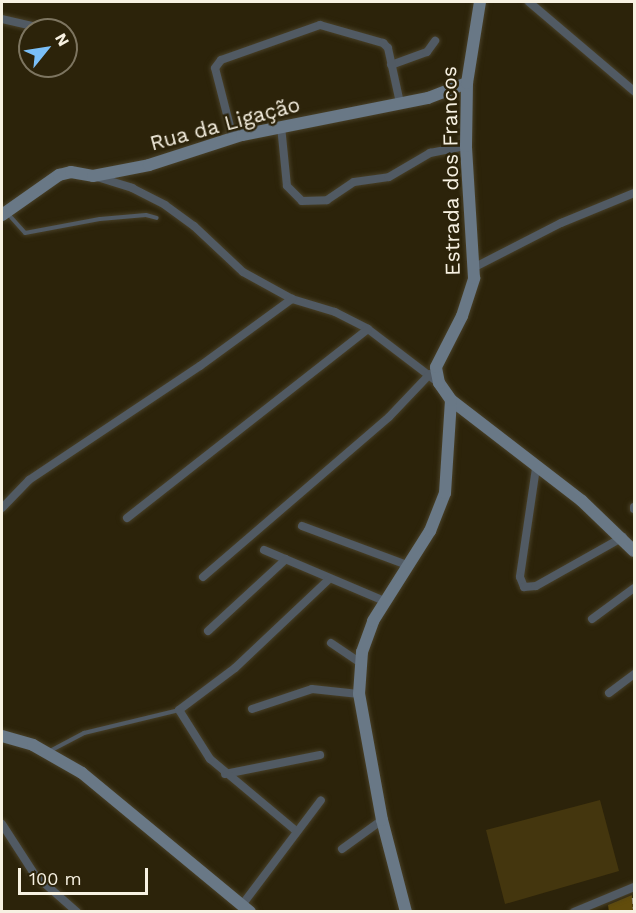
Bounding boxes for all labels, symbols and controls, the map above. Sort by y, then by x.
north arrow [18,18,78,78]
text: N [51,30,73,50]
street label: Estrada dos Francos [437,66,465,276]
street label: Rua da Ligação [147,92,303,156]
scale bar [21,856,152,894]
text: 100 m [29,868,82,889]

